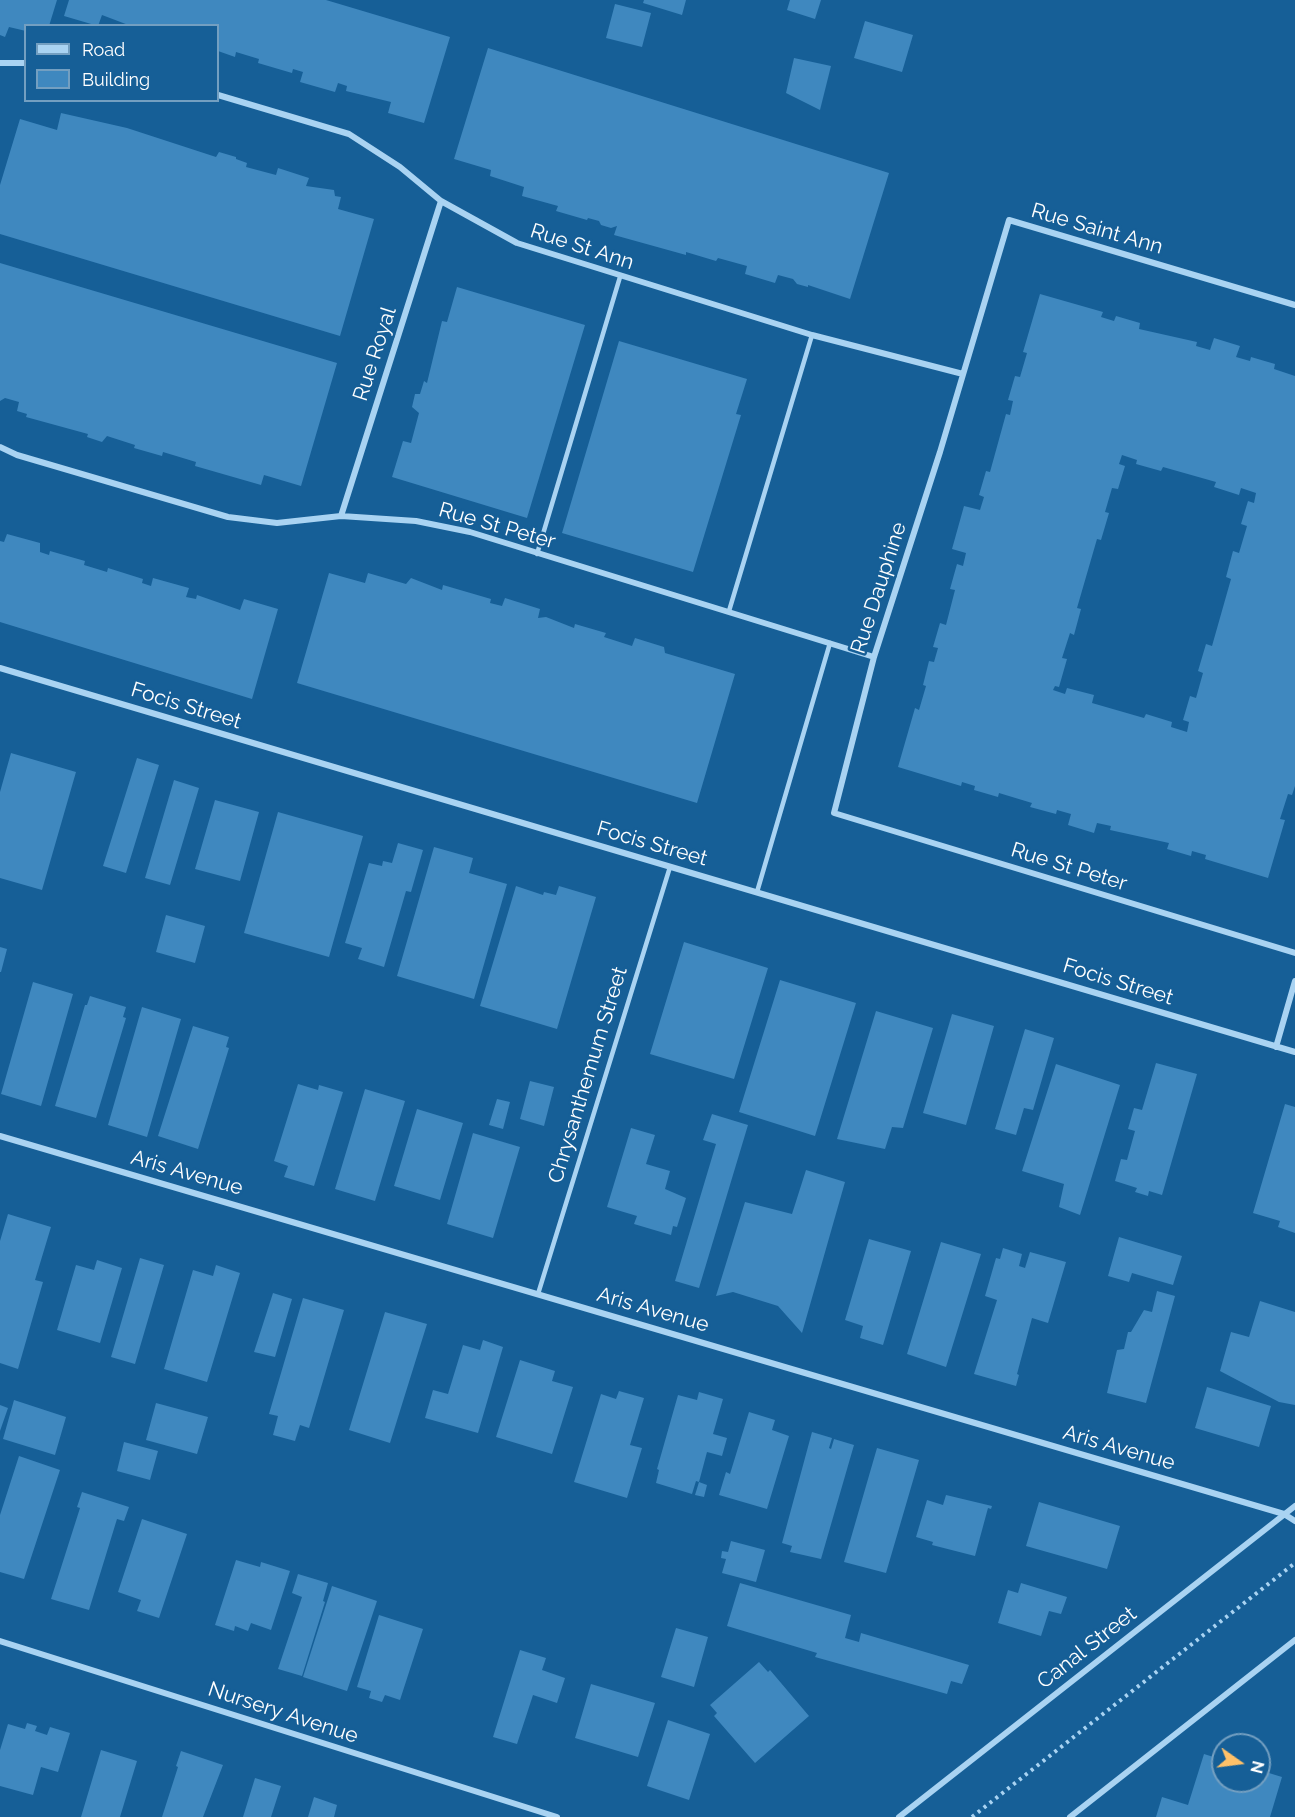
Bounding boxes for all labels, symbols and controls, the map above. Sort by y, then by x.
legend [24,24,219,102]
text: Road [82,39,125,60]
text: Building [82,69,150,90]
street label: Rue Saint Ann [1028,198,1166,260]
street label: Rue St Ann [527,218,637,276]
street label: Rue Royal [348,304,402,404]
street label: Rue St Peter [436,497,558,555]
street label: Rue Dauphine [846,519,912,657]
street label: Focis Street [128,677,244,735]
street label: Focis Street [594,816,710,872]
street label: Rue St Peter [1008,837,1130,897]
street label: Focis Street [1060,953,1176,1011]
street label: Chrysanthemum Street [543,964,633,1186]
street label: Aris Avenue [128,1145,246,1201]
street label: Aris Avenue [594,1282,712,1338]
street label: Aris Avenue [1060,1420,1178,1476]
street label: Canal Street [1032,1601,1142,1695]
street label: Nursery Avenue [205,1677,361,1749]
north arrow [1211,1733,1271,1793]
text: N [1246,1759,1268,1775]

